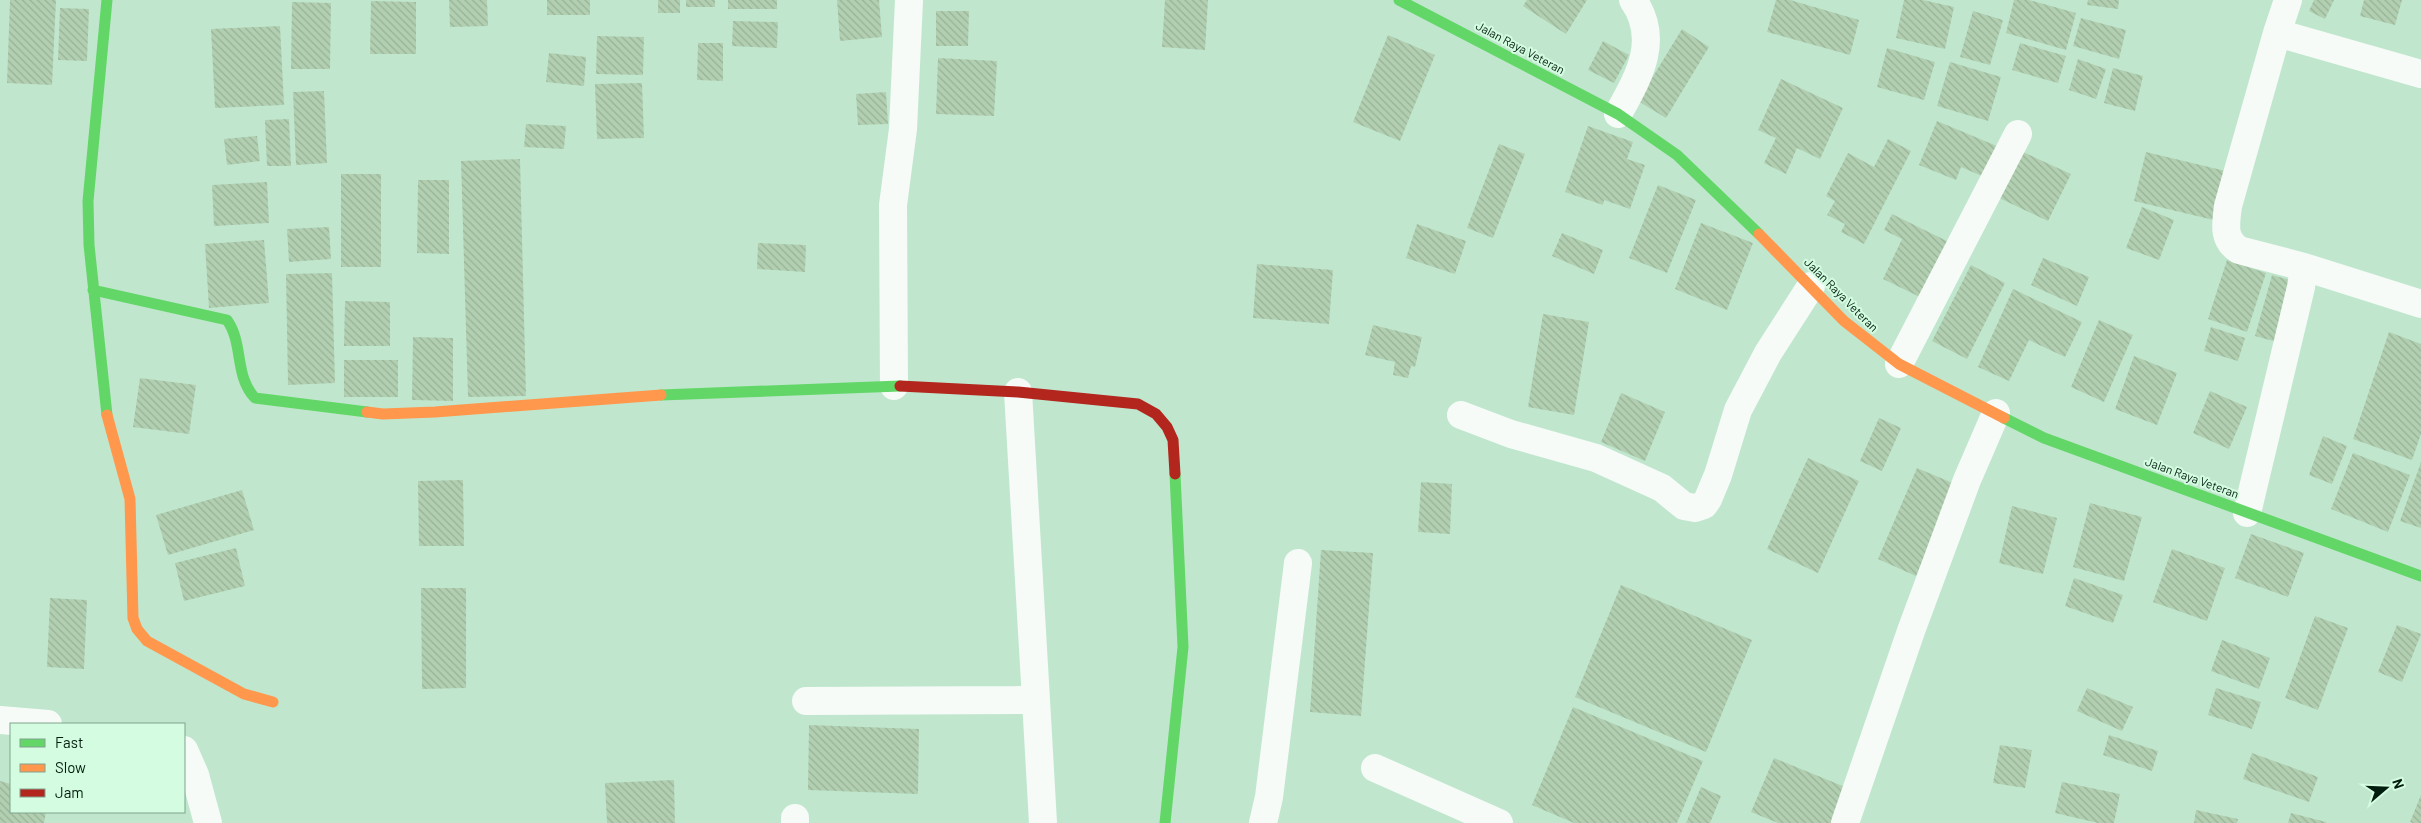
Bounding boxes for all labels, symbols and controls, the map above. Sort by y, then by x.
street label: Jalan Raya Veteran [1474,18,1567,76]
street label: Jalan Raya Veteran [1802,255,1881,334]
street label: Jalan Raya Veteran [2144,454,2241,500]
legend [10,723,185,813]
text: Fast [55,733,83,751]
text: Slow [55,758,86,776]
north arrow [2361,763,2411,813]
text: N [2389,776,2408,791]
text: Jam [55,783,84,801]

